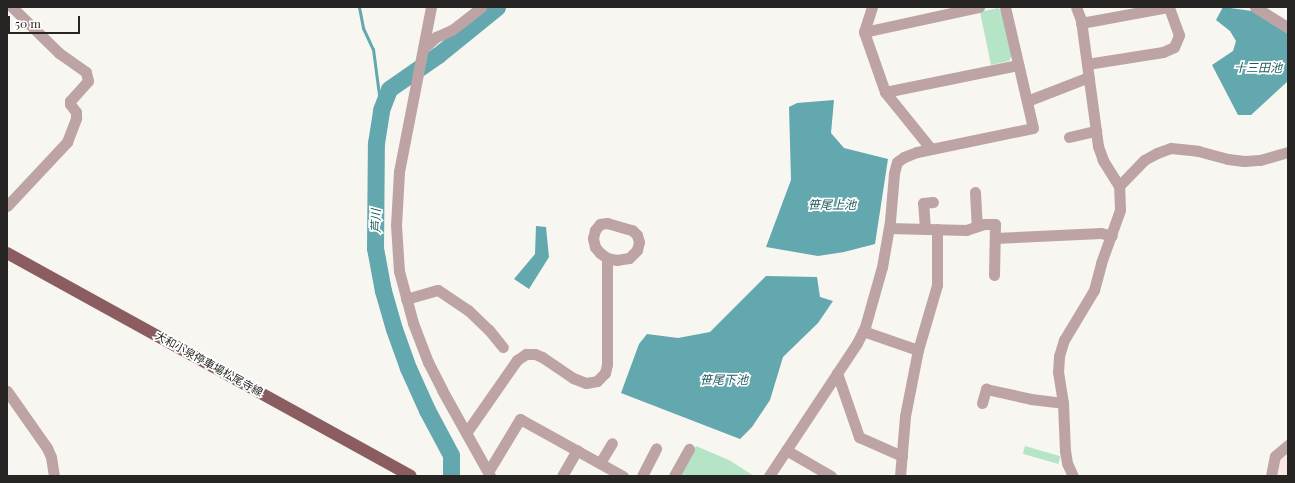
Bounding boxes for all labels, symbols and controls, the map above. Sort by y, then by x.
scale bar [10,8,82,34]
text: 50 m [15,15,41,31]
water label: 十三田池 [1234,61,1282,75]
water label: 笹尾上池 [808,198,856,212]
water label: 芦川 [369,209,383,233]
street label: 大和小泉停車場松尾寺線 [153,329,265,399]
water label: 笹尾下池 [700,373,748,387]

